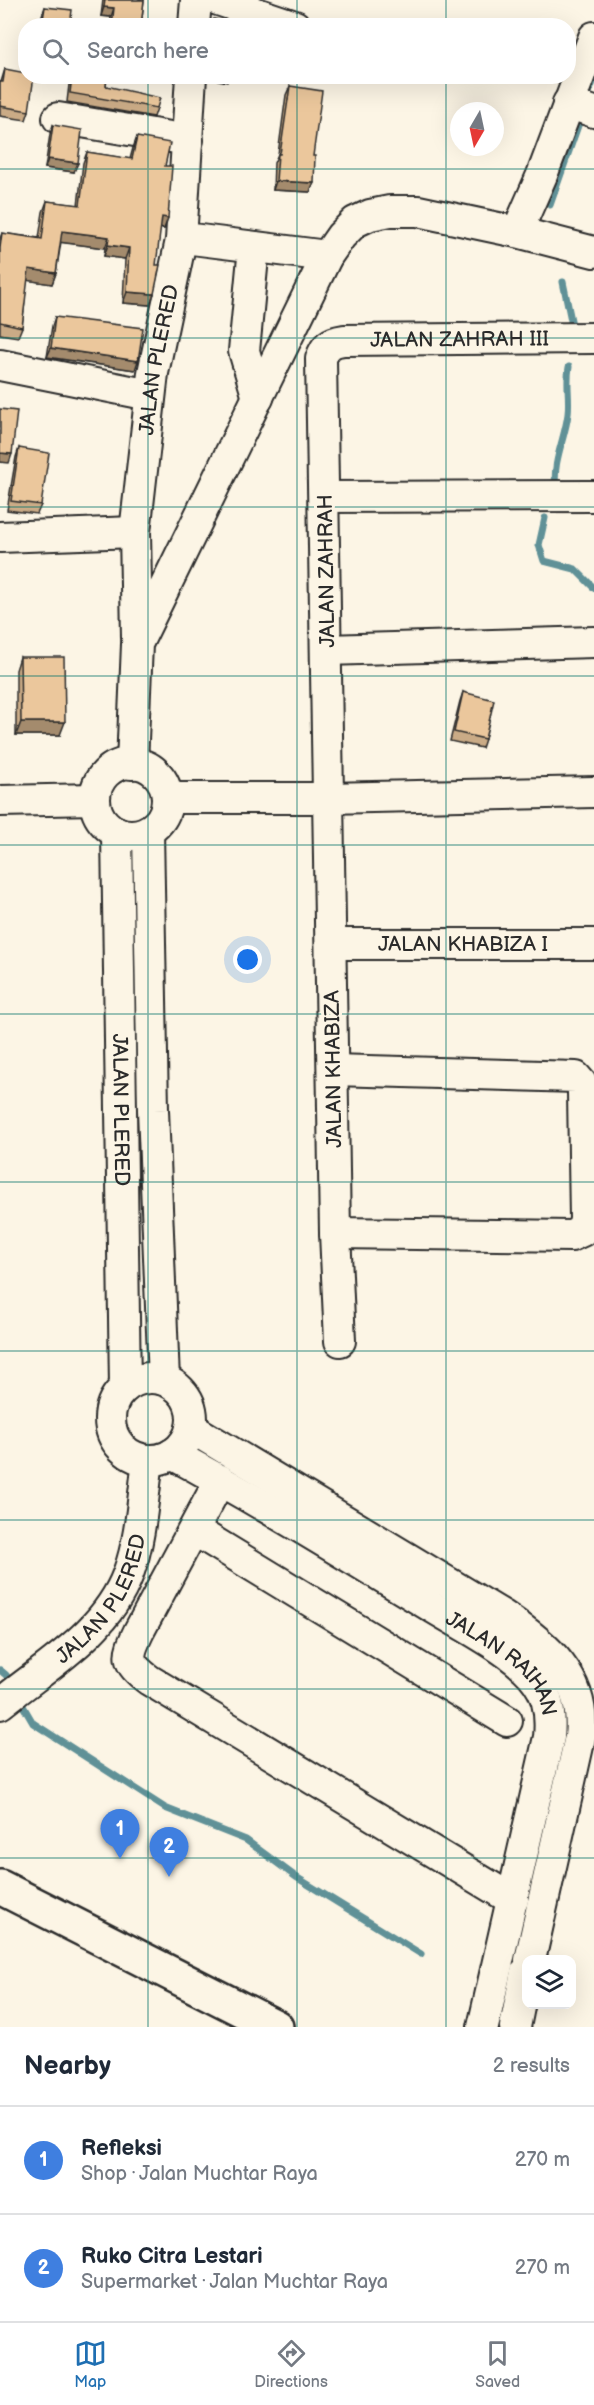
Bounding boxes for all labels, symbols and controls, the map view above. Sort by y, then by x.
search box [18,18,576,84]
icon: search [39,35,72,68]
text: Search here [87,38,209,65]
north arrow [450,102,504,156]
street label: JALAN PLERED [134,282,184,436]
street label: JALAN ZAHRAH III [370,326,549,353]
street label: JALAN ZAHRAH [313,494,340,648]
street label: JALAN KHABIZA I [378,932,548,957]
your location [233,945,262,974]
street label: JALAN KHABIZA [320,990,347,1148]
street label: JALAN PLERED [107,1034,134,1186]
street label: JALAN PLERED [51,1532,151,1669]
street label: JALAN RAIHAN [441,1606,561,1718]
pin: 1 [100,1810,140,1859]
pin: 2 [150,1828,188,1877]
map controls [522,1955,576,2009]
button: layers [522,1955,576,2009]
text: Nearby [24,2051,111,2082]
text: 2 results [493,2054,570,2078]
text: Refleksi [81,2135,162,2162]
text: 1 [39,2148,48,2172]
text: 270 m [515,2148,570,2172]
text: Shop · Jalan Muchtar Raya [81,2162,318,2186]
text: Ruko Citra Lestari [81,2243,263,2270]
text: 2 [38,2256,49,2280]
text: 270 m [515,2256,570,2280]
text: Supermarket · Jalan Muchtar Raya [81,2270,388,2294]
tab: Map [74,2337,107,2392]
tab: Directions [254,2337,328,2392]
tab: Saved [475,2337,520,2392]

